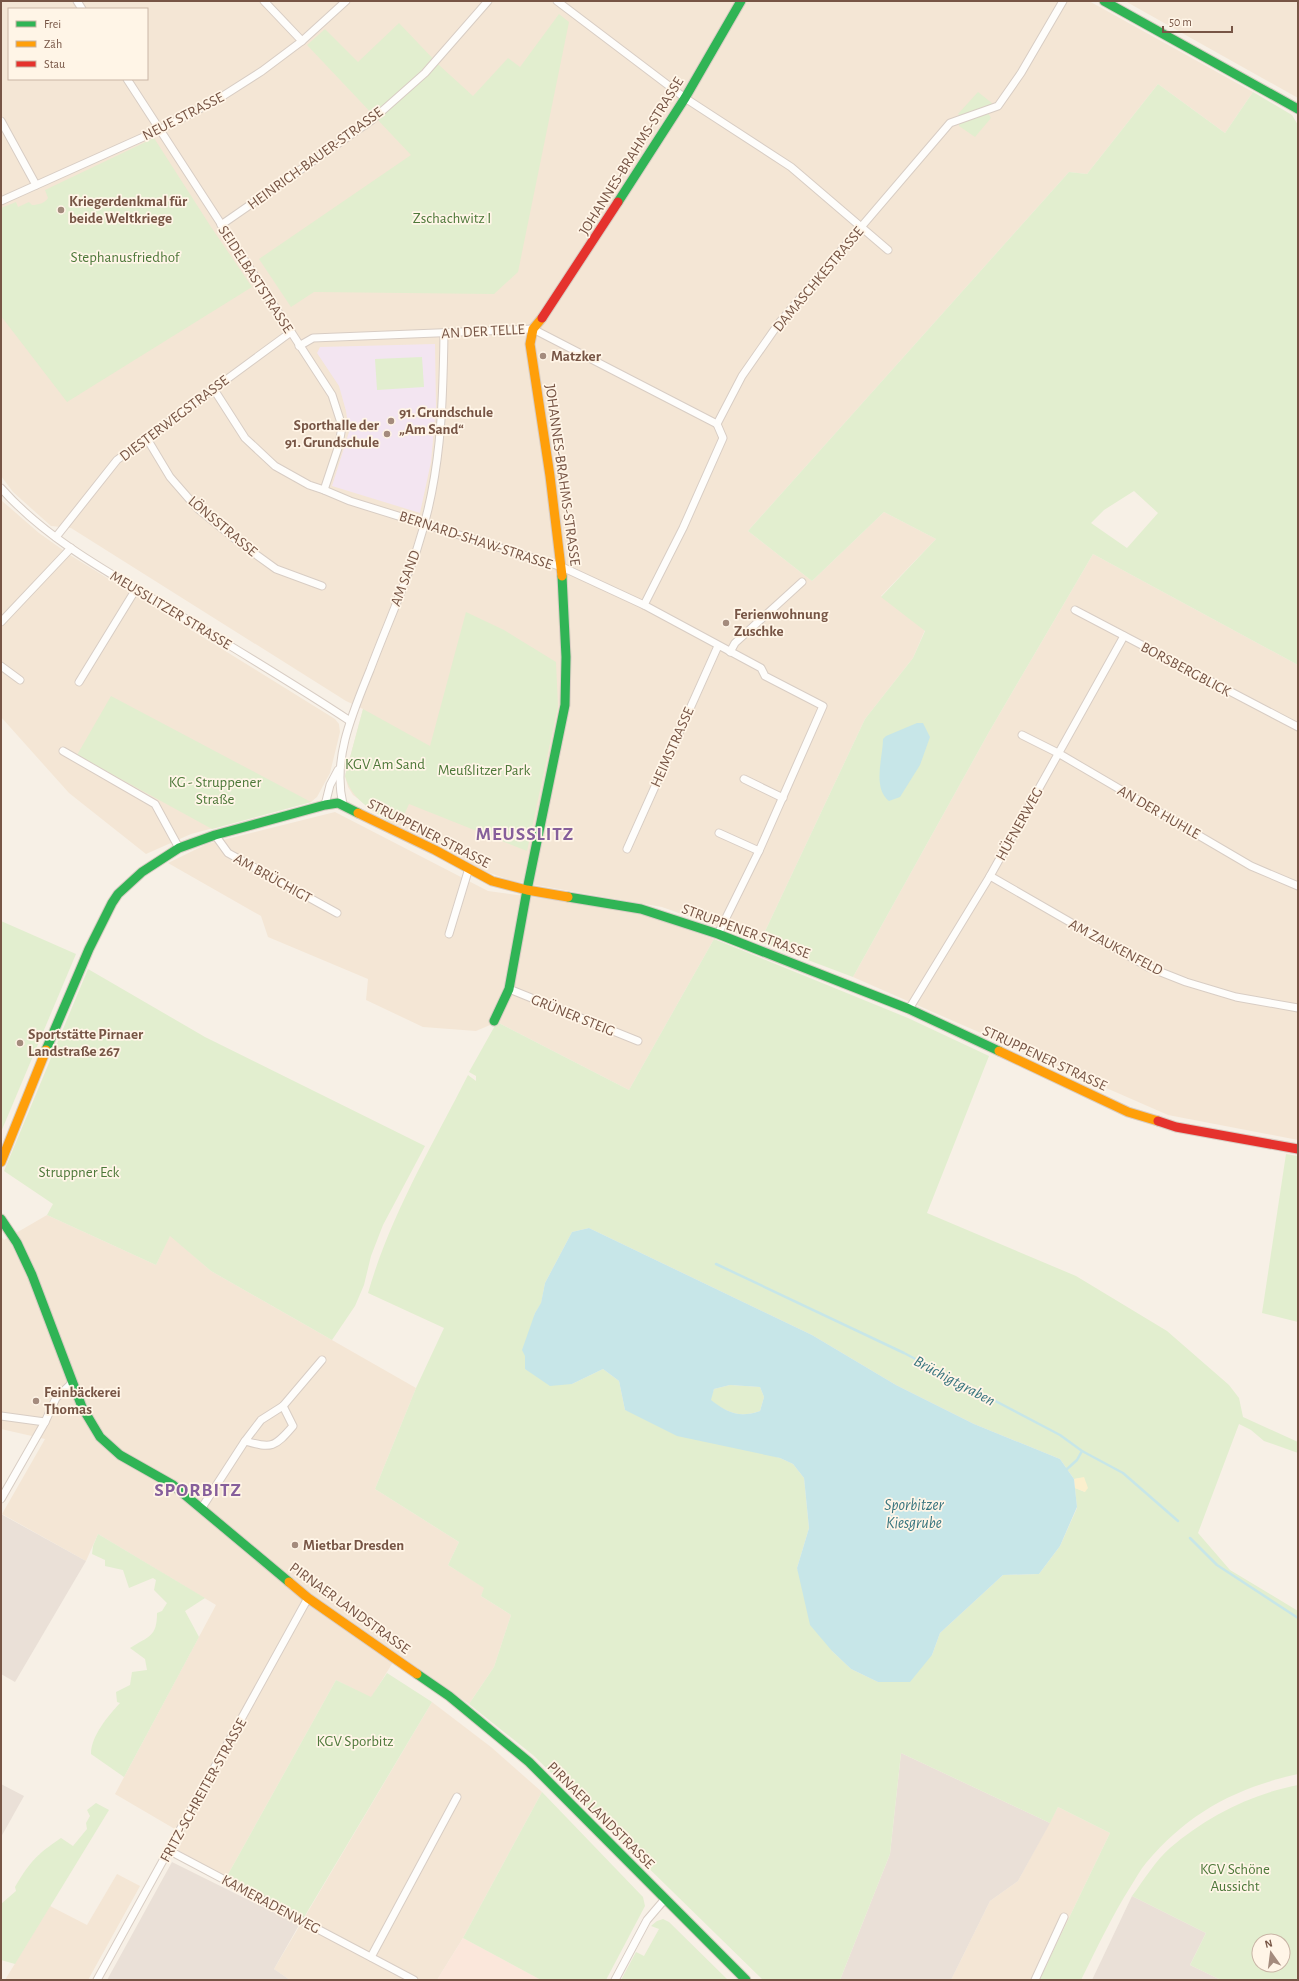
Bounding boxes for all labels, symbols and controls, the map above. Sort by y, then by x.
legend [8,8,148,80]
scale bar [1163,8,1232,34]
text: 50 m [1169,16,1192,28]
text: Frei [44,18,61,30]
text: Zäh [44,38,62,50]
text: Stau [44,58,65,70]
street label: JOHANNES-BRAHMS-STRASSE [577,75,686,238]
street label: NEUE STRASSE [140,90,226,143]
street label: HEINRICH-BAUER-STRASSE [245,104,386,212]
place label: Kriegerdenkmal für beide Weltkriege [69,194,188,226]
marker: Kriegerdenkmal für beide Weltkriege [56,205,66,215]
park label: Zschachwitz I [413,211,491,226]
street label: SEIDELBASTSTRASSE [215,223,296,336]
street label: DAMASCHKESTRASSE [770,224,866,335]
park label: Stephanusfriedhof [71,250,181,265]
street label: AN DER TELLE [441,322,525,341]
place label: Matzker [551,349,602,364]
marker: Matzker [538,351,548,361]
street label: DIESTERWEGSTRASSE [117,373,232,464]
street label: JOHANNES-BRAHMS-STRASSE [542,383,583,567]
place label: 91. Grundschule „Am Sand“ [399,405,493,437]
marker: 91. Grundschule „Am Sand“ [386,416,396,426]
place label: Sporthalle der 91. Grundschule [285,418,380,450]
marker: Sporthalle der 91. Grundschule [382,429,392,439]
street label: LÖNSSTRASSE [185,492,261,559]
street label: BERNARD-SHAW-STRASSE [397,509,554,572]
street label: AM SAND [388,548,423,608]
street label: MEUSSLITZER STRASSE [108,568,234,653]
place label: Ferienwohnung Zuschke [734,607,829,639]
marker: Ferienwohnung Zuschke [721,618,731,628]
street label: BORSBERGBLICK [1138,639,1234,700]
street label: HEIMSTRASSE [648,705,697,790]
park label: KGV Am Sand [345,757,425,772]
park label: Meußlitzer Park [438,763,530,778]
park label: KG - Struppener Straße [169,775,261,807]
street label: AN DER HUHLE [1115,783,1203,842]
street label: HÜFNERWEG [991,784,1046,863]
street label: STRUPPENER STRASSE [365,796,492,871]
district label: MEUSSLITZ [476,825,574,844]
street label: AM BRÜCHIGT [231,849,316,906]
street label: STRUPPENER STRASSE [680,901,812,962]
street label: AM ZAUKENFELD [1066,916,1165,979]
street label: GRÜNER STEIG [529,990,618,1039]
street label: STRUPPENER STRASSE [980,1023,1109,1094]
place label: Sportstätte Pirnaer Landstraße 267 [28,1027,144,1059]
marker: Sportstätte Pirnaer Landstraße 267 [15,1038,25,1048]
park label: Struppner Eck [39,1165,120,1180]
water label: Brüchigtgraben [911,1353,998,1409]
place label: Feinbäckerei Thomas [44,1385,121,1417]
marker: Feinbäckerei Thomas [31,1396,41,1406]
district label: SPORBITZ [154,1481,242,1500]
water label: Sporbitzer Kiesgrube [884,1497,945,1531]
place label: Mietbar Dresden [303,1538,404,1553]
marker: Mietbar Dresden [290,1540,300,1550]
street label: PIRNAER LANDSTRASSE [287,1560,413,1657]
street label: FRITZ-SCHREITER-STRASSE [158,1716,249,1865]
park label: KGV Sporbitz [317,1734,393,1749]
street label: PIRNAER LANDSTRASSE [544,1759,657,1872]
park label: KGV Schöne Aussicht [1200,1862,1270,1894]
street label: KAMERADENWEG [219,1872,323,1937]
north arrow [1251,1933,1291,1973]
text: N [1264,1938,1274,1950]

